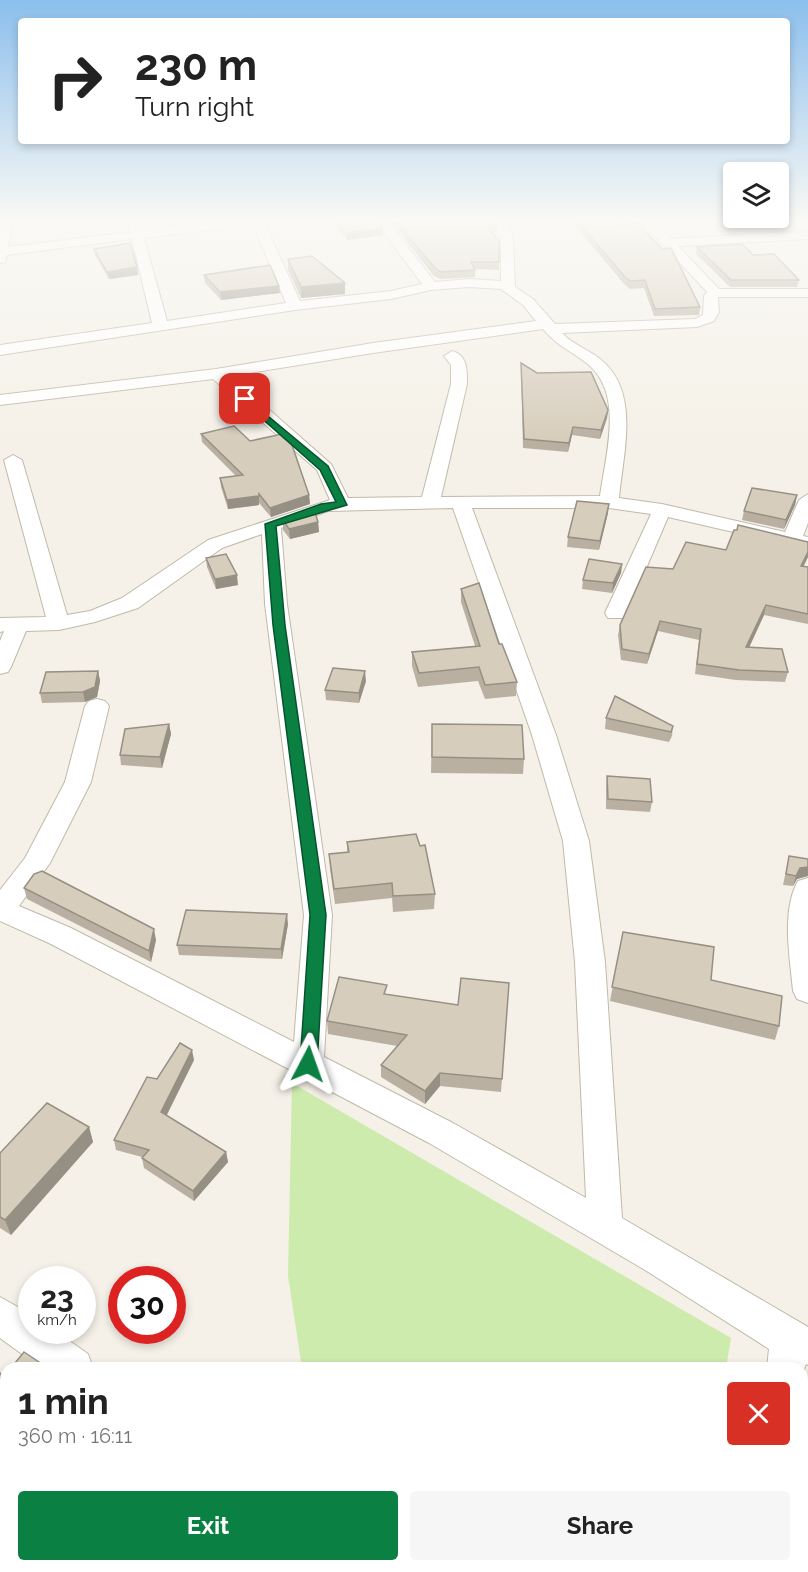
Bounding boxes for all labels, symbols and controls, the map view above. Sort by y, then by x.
text: 230 m [135,41,257,90]
icon: right [36,42,114,120]
text: Turn right [135,91,254,122]
map controls [723,162,789,228]
button: layers [723,162,789,228]
pin [219,373,270,424]
icon: arrive [228,382,261,415]
position arrow [276,1032,340,1096]
speed limit sign: 30 [108,1266,186,1344]
text: 23 [40,1280,74,1315]
text: km/h [37,1311,77,1329]
text: 1 min [18,1380,109,1422]
button: close [727,1382,790,1445]
text: 360 m · 16:11 [18,1424,132,1448]
button: Exit [18,1491,398,1560]
button: Share [410,1491,790,1560]

